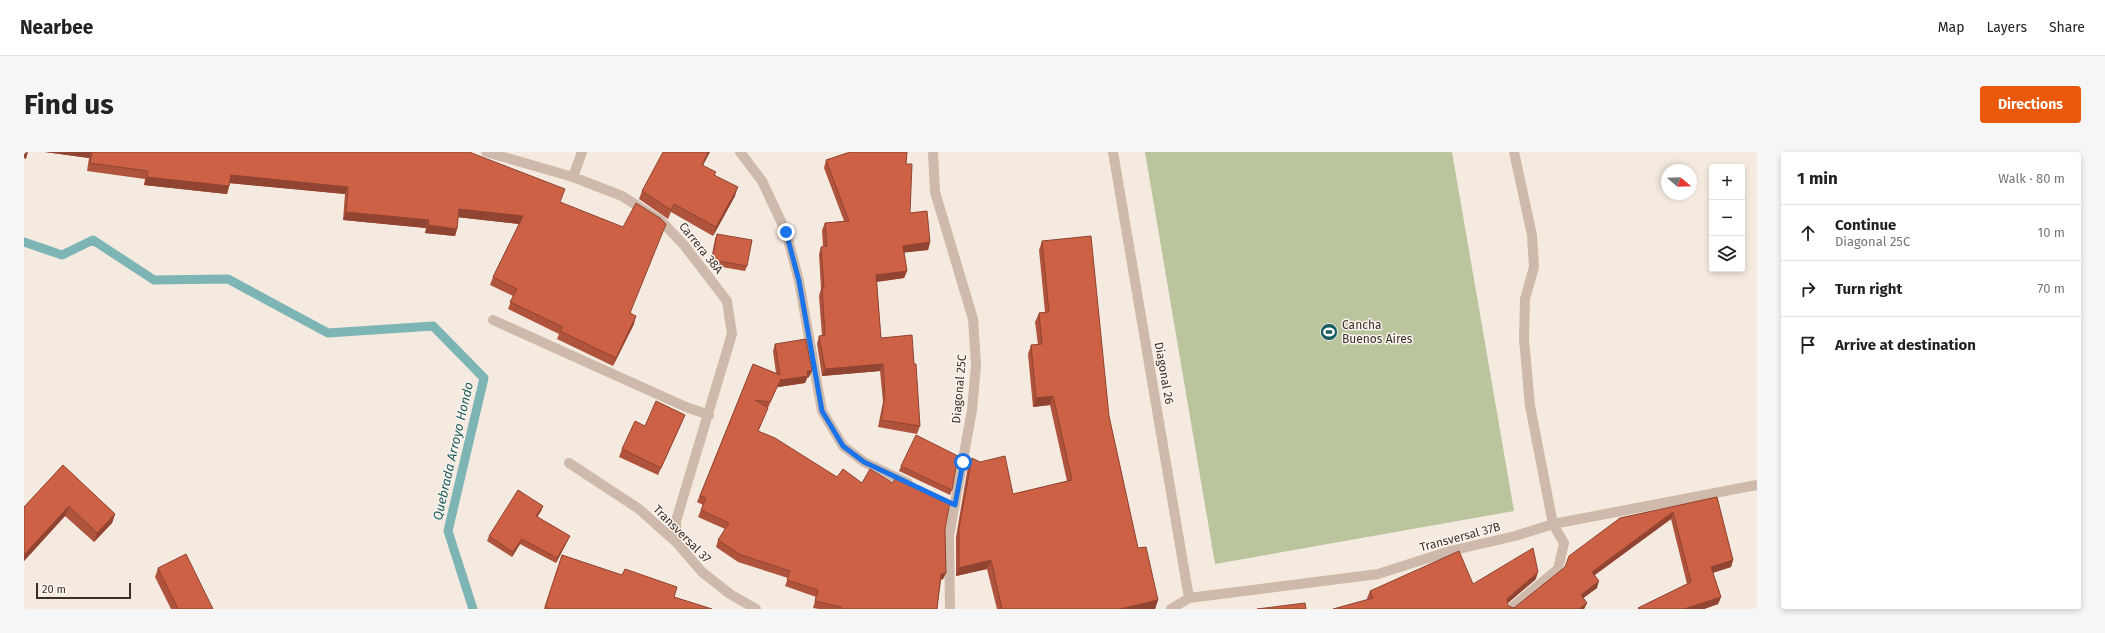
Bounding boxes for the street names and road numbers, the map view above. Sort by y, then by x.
street label: Carrera 38A [676,220,726,277]
street label: Diagonal 26 [1152,341,1176,405]
street label: Diagonal 25C [949,354,969,424]
street label: Transversal 37 [650,502,714,566]
street label: Transversal 37B [1418,519,1502,555]

